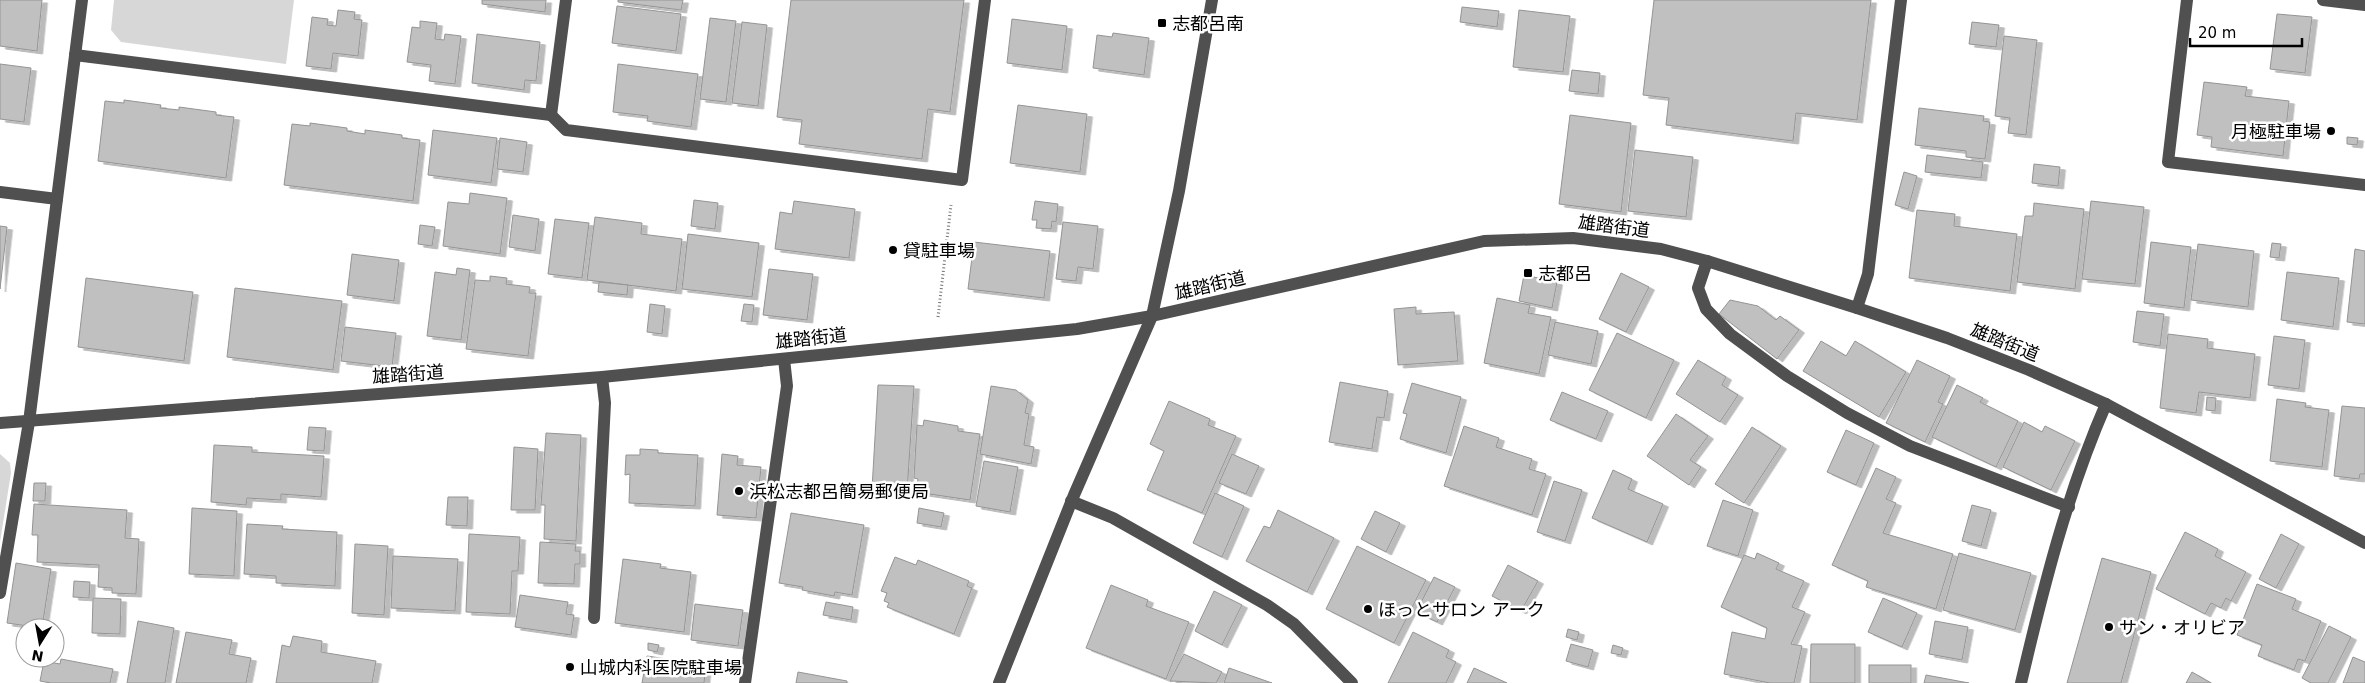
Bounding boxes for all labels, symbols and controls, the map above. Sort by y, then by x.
place label: 志都呂南 [1172,13,1244,34]
scale bar [2190,15,2302,47]
marker: 志都呂南 [1156,17,1168,29]
text: 20 m [2198,24,2236,42]
place label: 月極駐車場 [2231,121,2321,142]
marker: 月極駐車場 [2325,125,2337,137]
street label: 雄踏街道 [1577,211,1651,241]
place label: 貸駐車場 [903,240,975,261]
marker: 貸駐車場 [887,244,899,256]
place label: 志都呂 [1538,263,1592,284]
street label: 雄踏街道 [1173,267,1247,303]
marker: 志都呂 [1522,267,1534,279]
street label: 雄踏街道 [1968,319,2042,365]
street label: 雄踏街道 [774,324,848,352]
street label: 雄踏街道 [371,361,445,387]
place label: 浜松志都呂簡易郵便局 [749,481,929,502]
marker: 浜松志都呂簡易郵便局 [733,485,745,497]
place label: ほっとサロン アーク [1378,599,1545,620]
marker: ほっとサロン アーク [1362,603,1374,615]
place label: サン・オリビア [2119,617,2245,638]
north arrow [15,618,65,668]
marker: サン・オリビア [2103,621,2115,633]
text: N [30,647,45,665]
place label: 山城内科医院駐車場 [580,657,742,678]
marker: 山城内科医院駐車場 [564,661,576,673]

